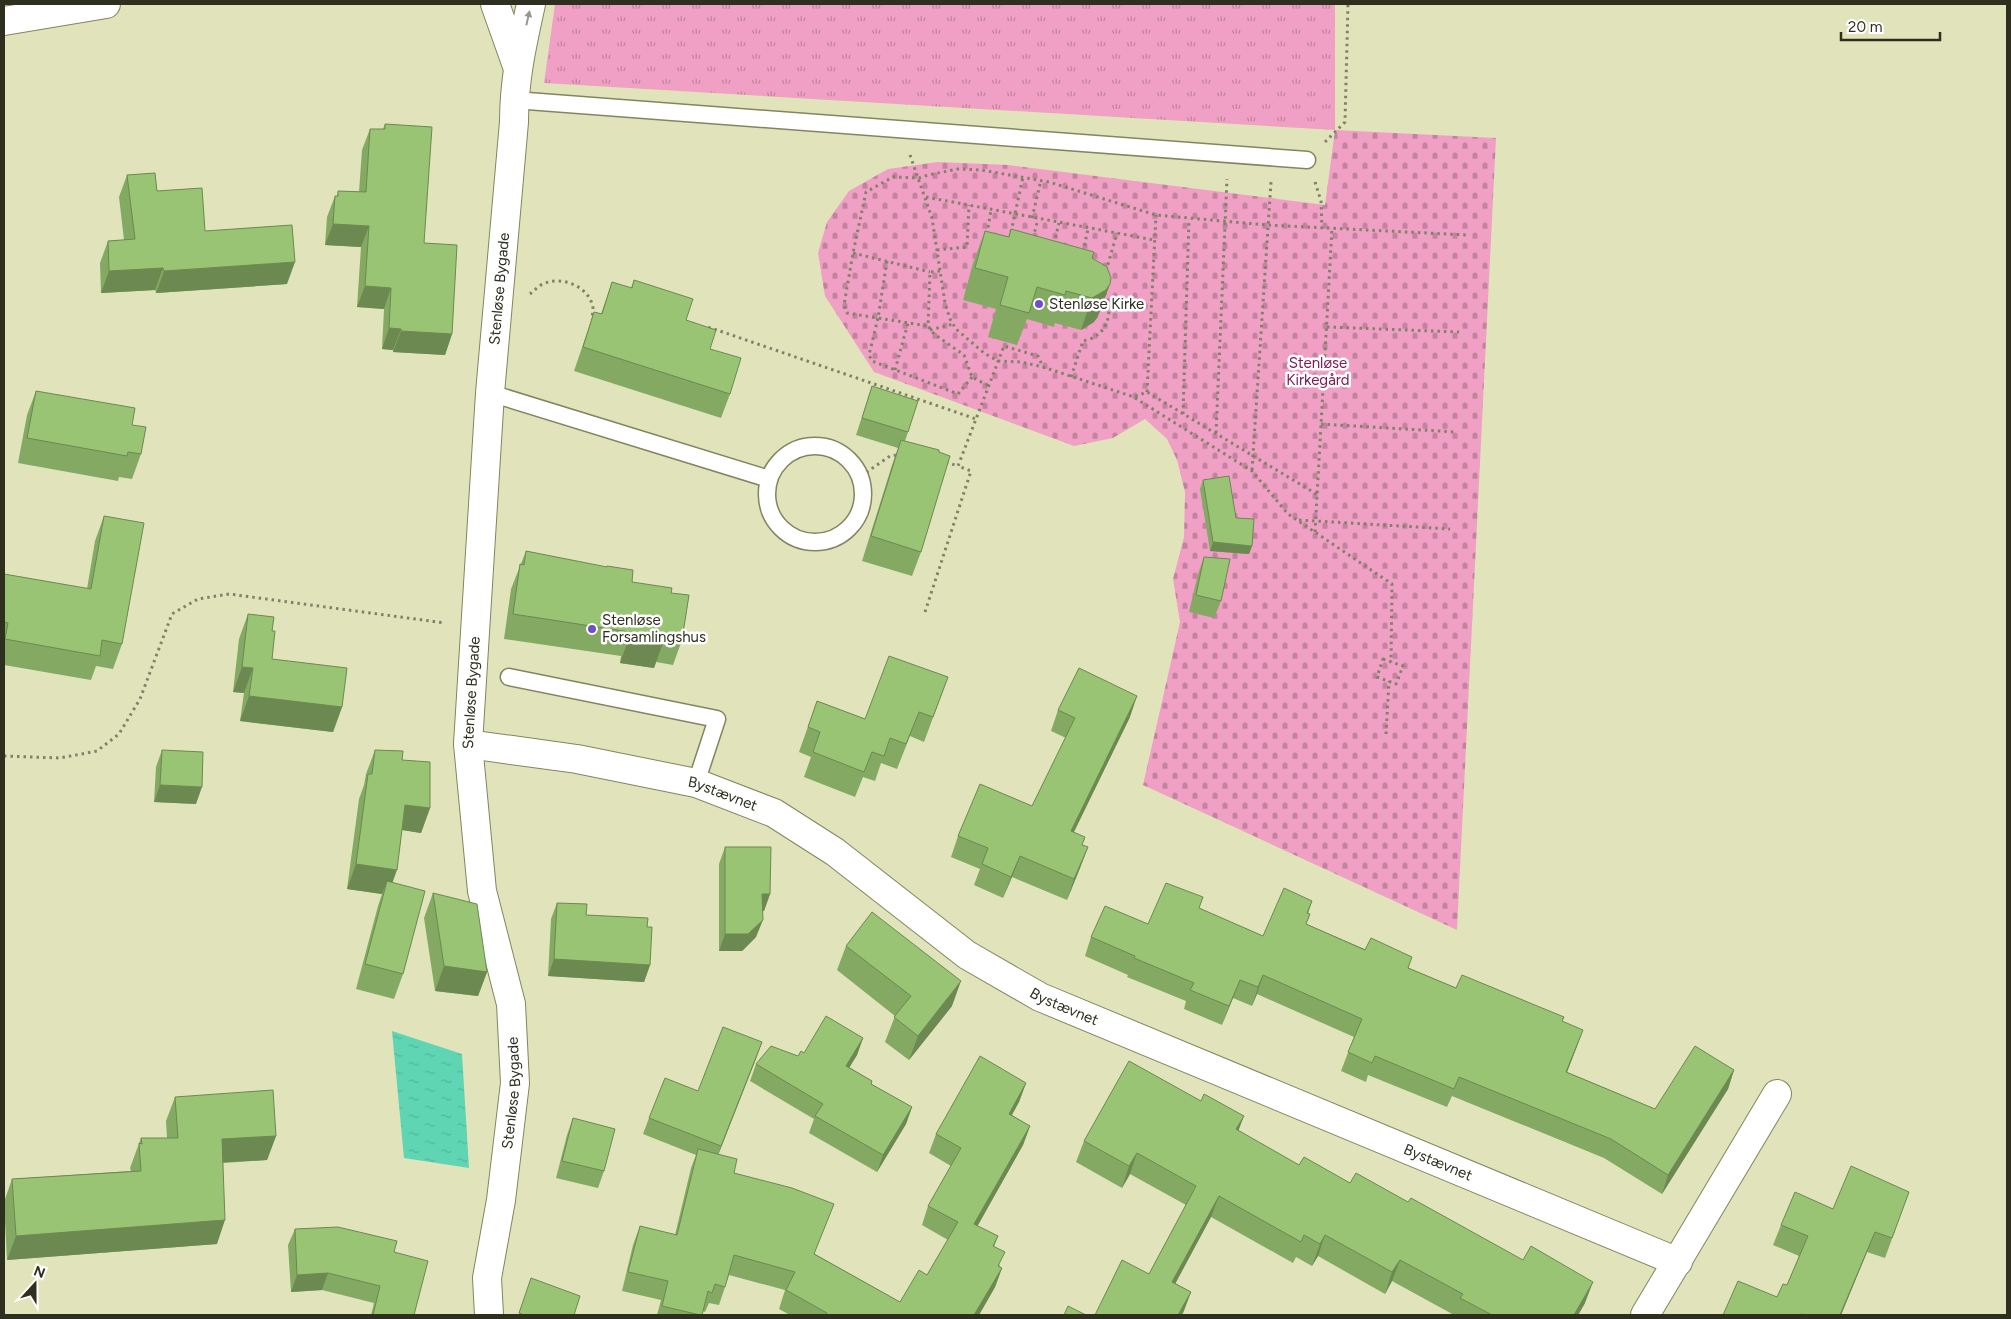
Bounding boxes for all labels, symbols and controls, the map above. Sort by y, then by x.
one-way arrow [524,10,532,25]
scale bar [1841,10,1940,42]
text: 20 m [1848,18,1882,36]
street label: Stenløse Bygade [485,232,513,346]
place label: Stenløse Kirke [1049,295,1144,313]
marker: Stenløse Kirke [1033,298,1045,310]
park label: Stenløse Kirkegård [1286,354,1350,389]
place label: Stenløse Forsamlingshus [602,611,706,646]
marker: Stenløse Forsamlingshus [586,623,598,635]
street label: Stenløse Bygade [459,636,484,750]
street label: Bystævnet [687,773,760,815]
street label: Bystævnet [1026,984,1101,1029]
street label: Stenløse Bygade [498,1036,524,1150]
street label: Bystævnet [1401,1140,1475,1185]
north arrow [10,1259,60,1309]
text: N [31,1262,48,1282]

